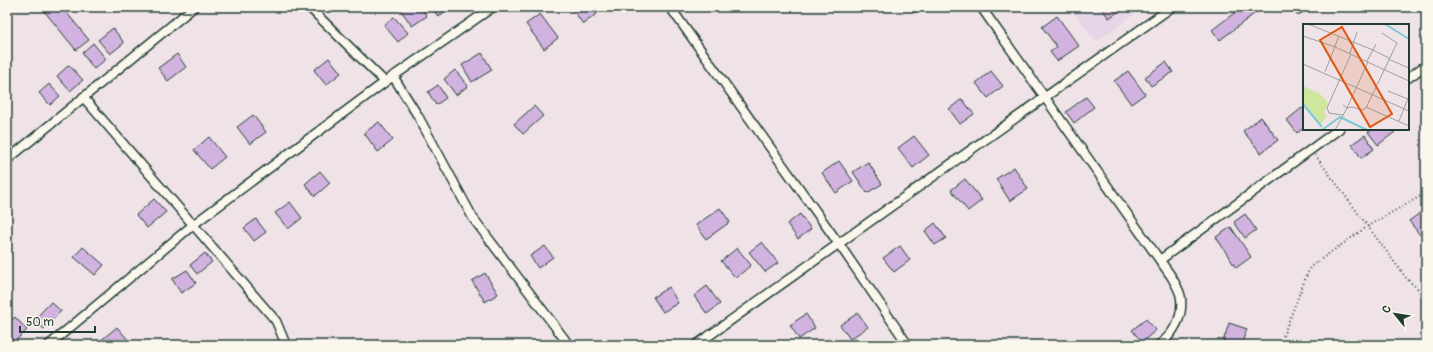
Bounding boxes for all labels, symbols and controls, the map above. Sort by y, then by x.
inset map [1303,24,1409,130]
north arrow [1375,294,1415,334]
text: С [1379,303,1394,315]
scale bar [20,308,95,334]
text: 50 m [26,315,54,330]

